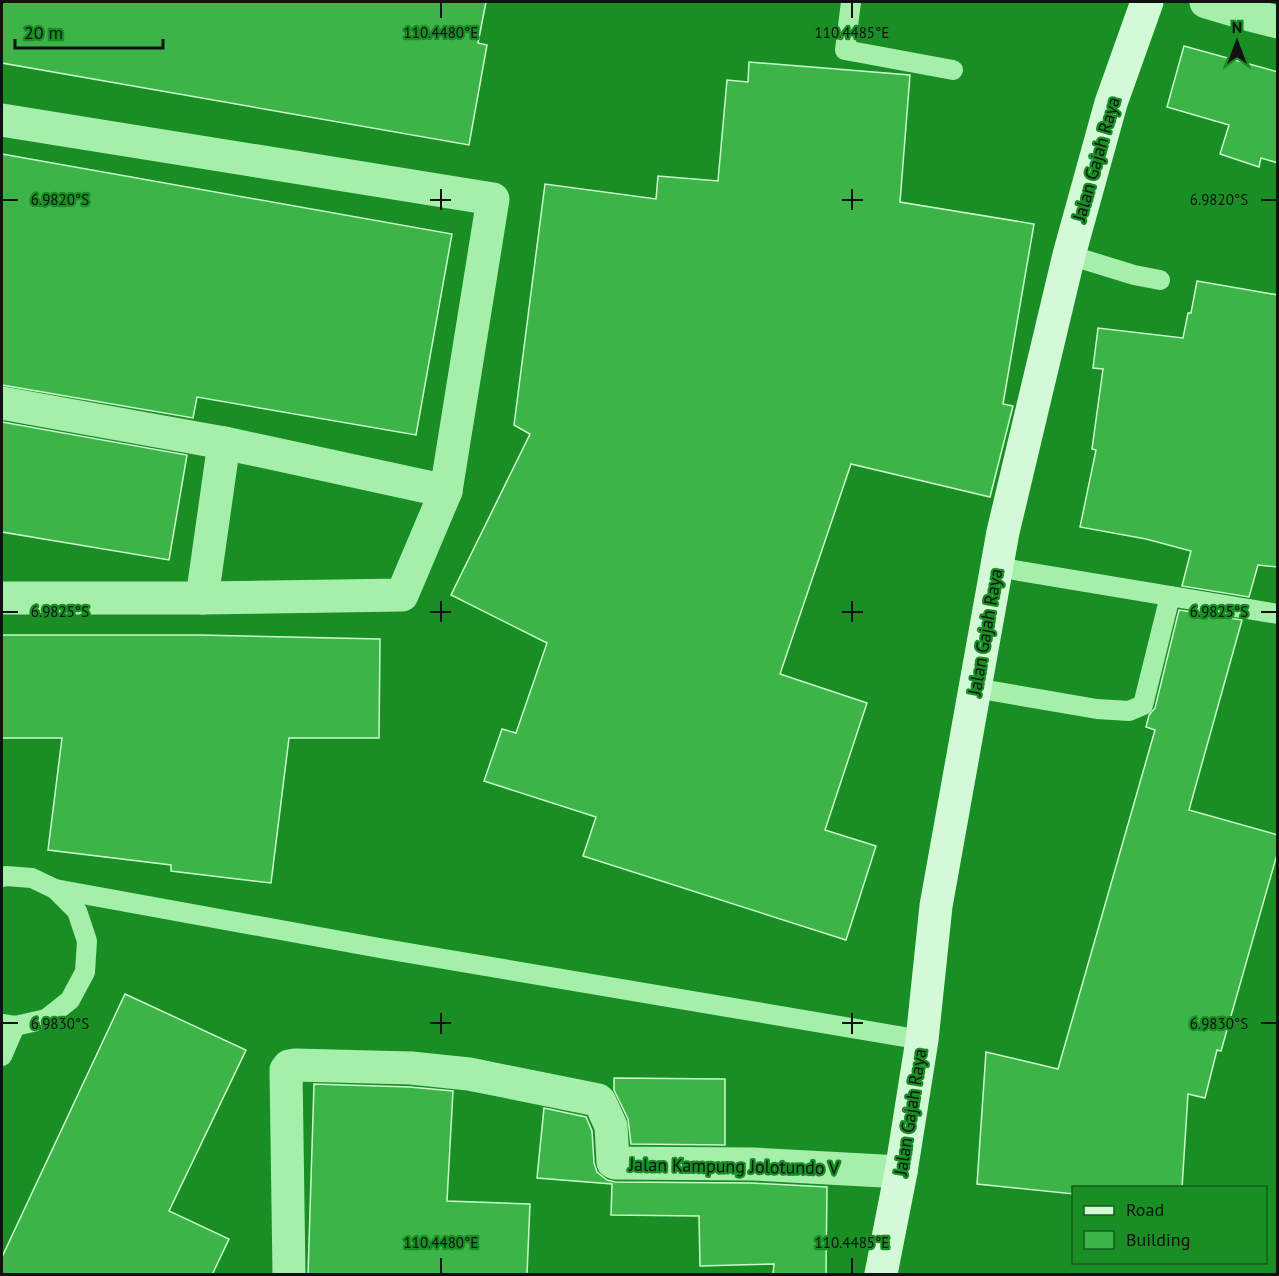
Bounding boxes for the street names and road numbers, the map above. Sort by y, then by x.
street label: Jalan Gajah Raya [1067,94,1125,225]
street label: Jalan Gajah Raya [962,567,1007,698]
street label: Jalan Gajah Raya [888,1047,931,1178]
street label: Jalan Kampung Jolotundo V [628,1153,840,1179]

